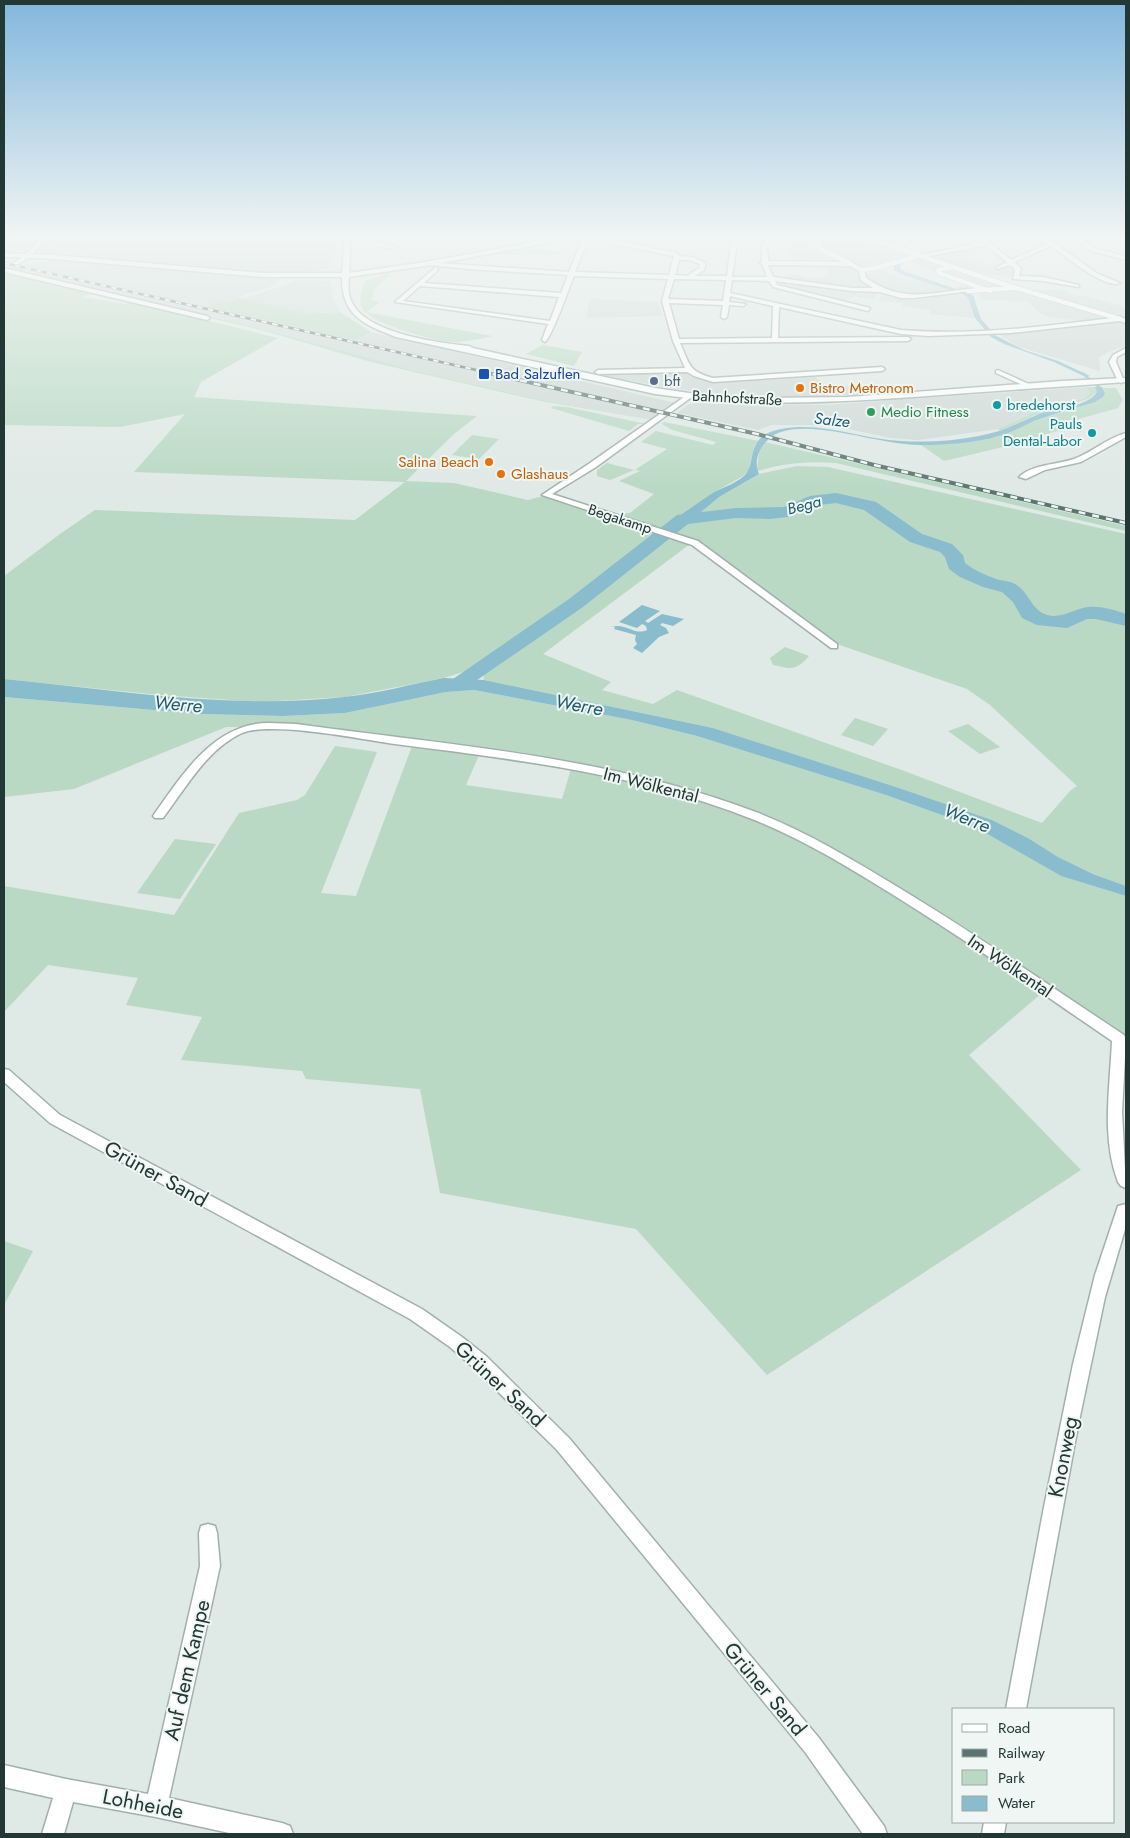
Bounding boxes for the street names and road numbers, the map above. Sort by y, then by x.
street label: Bahnhofstraße [692,385,783,411]
street label: Begakamp [585,498,655,540]
street label: Im Wölkental [600,761,702,809]
street label: Im Wölkental [962,928,1058,1004]
street label: Grüner Sand [99,1133,213,1215]
street label: Grüner Sand [448,1334,552,1434]
street label: Knonweg [1040,1414,1086,1500]
street label: Auf dem Kampe [156,1597,218,1743]
street label: Grüner Sand [717,1636,813,1742]
street label: Lohheide [100,1781,186,1827]

